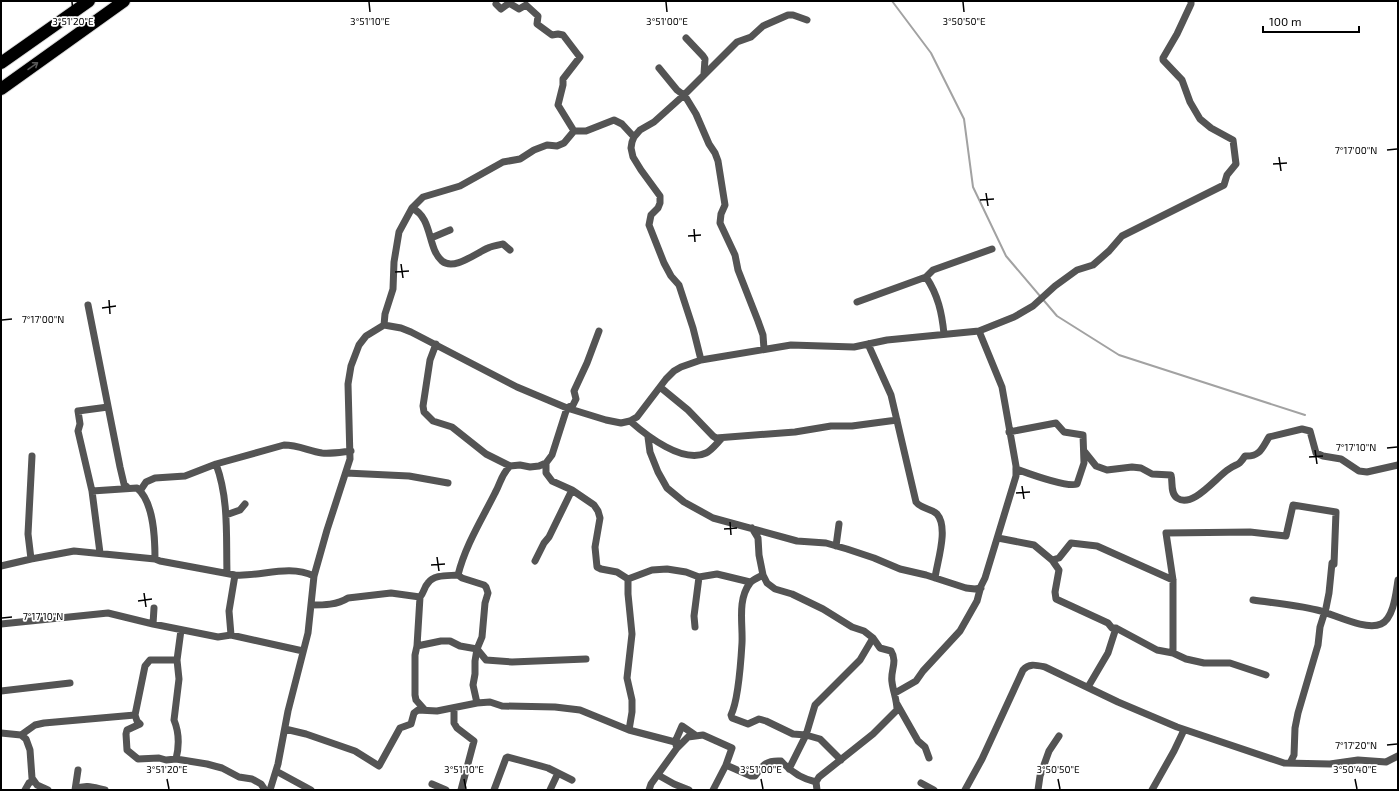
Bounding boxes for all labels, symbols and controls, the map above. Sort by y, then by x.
scale bar [1263,8,1359,34]
text: 100 m [1269,14,1301,28]
text: 3°51'20"E [52,15,94,27]
text: 3°51'10"E [350,15,390,27]
text: 3°51'00"E [646,15,688,27]
text: 3°50'50"E [942,15,986,27]
one-way arrow [27,62,38,70]
text: 7°17'00"N [1335,144,1377,156]
text: 7°17'00"N [22,313,64,325]
text: 7°17'10"N [1336,441,1376,453]
text: 7°17'10"N [23,610,63,622]
text: 7°17'20"N [1335,739,1377,751]
text: 3°51'20"E [146,763,188,775]
text: 3°51'10"E [444,763,484,775]
text: 3°51'00"E [740,763,782,775]
text: 3°50'50"E [1036,763,1080,775]
text: 3°50'40"E [1333,763,1377,775]

